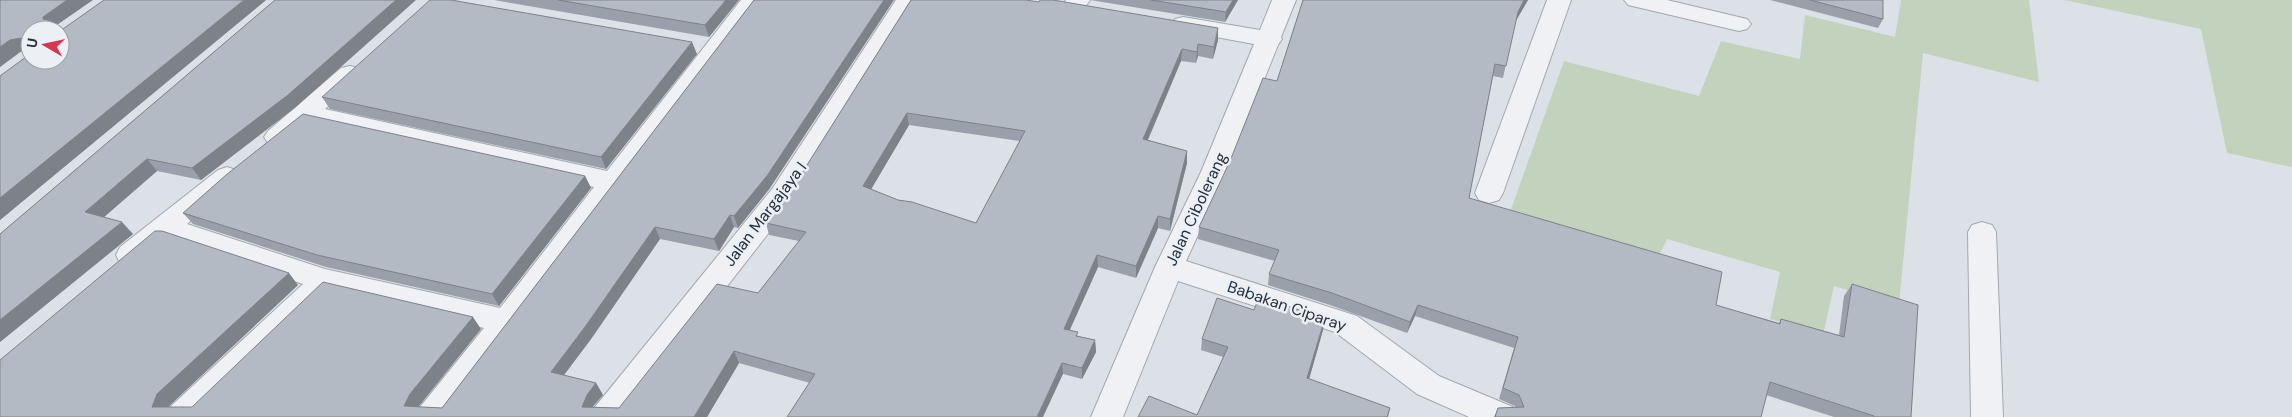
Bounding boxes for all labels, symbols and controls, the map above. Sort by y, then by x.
north arrow [20,20,70,70]
text: U [23,37,42,49]
street label: Jalan Cibolerang [1161,149,1231,269]
street label: Jalan Margajaya I [719,158,811,270]
street label: Babakan Ciparay [1225,276,1349,336]

